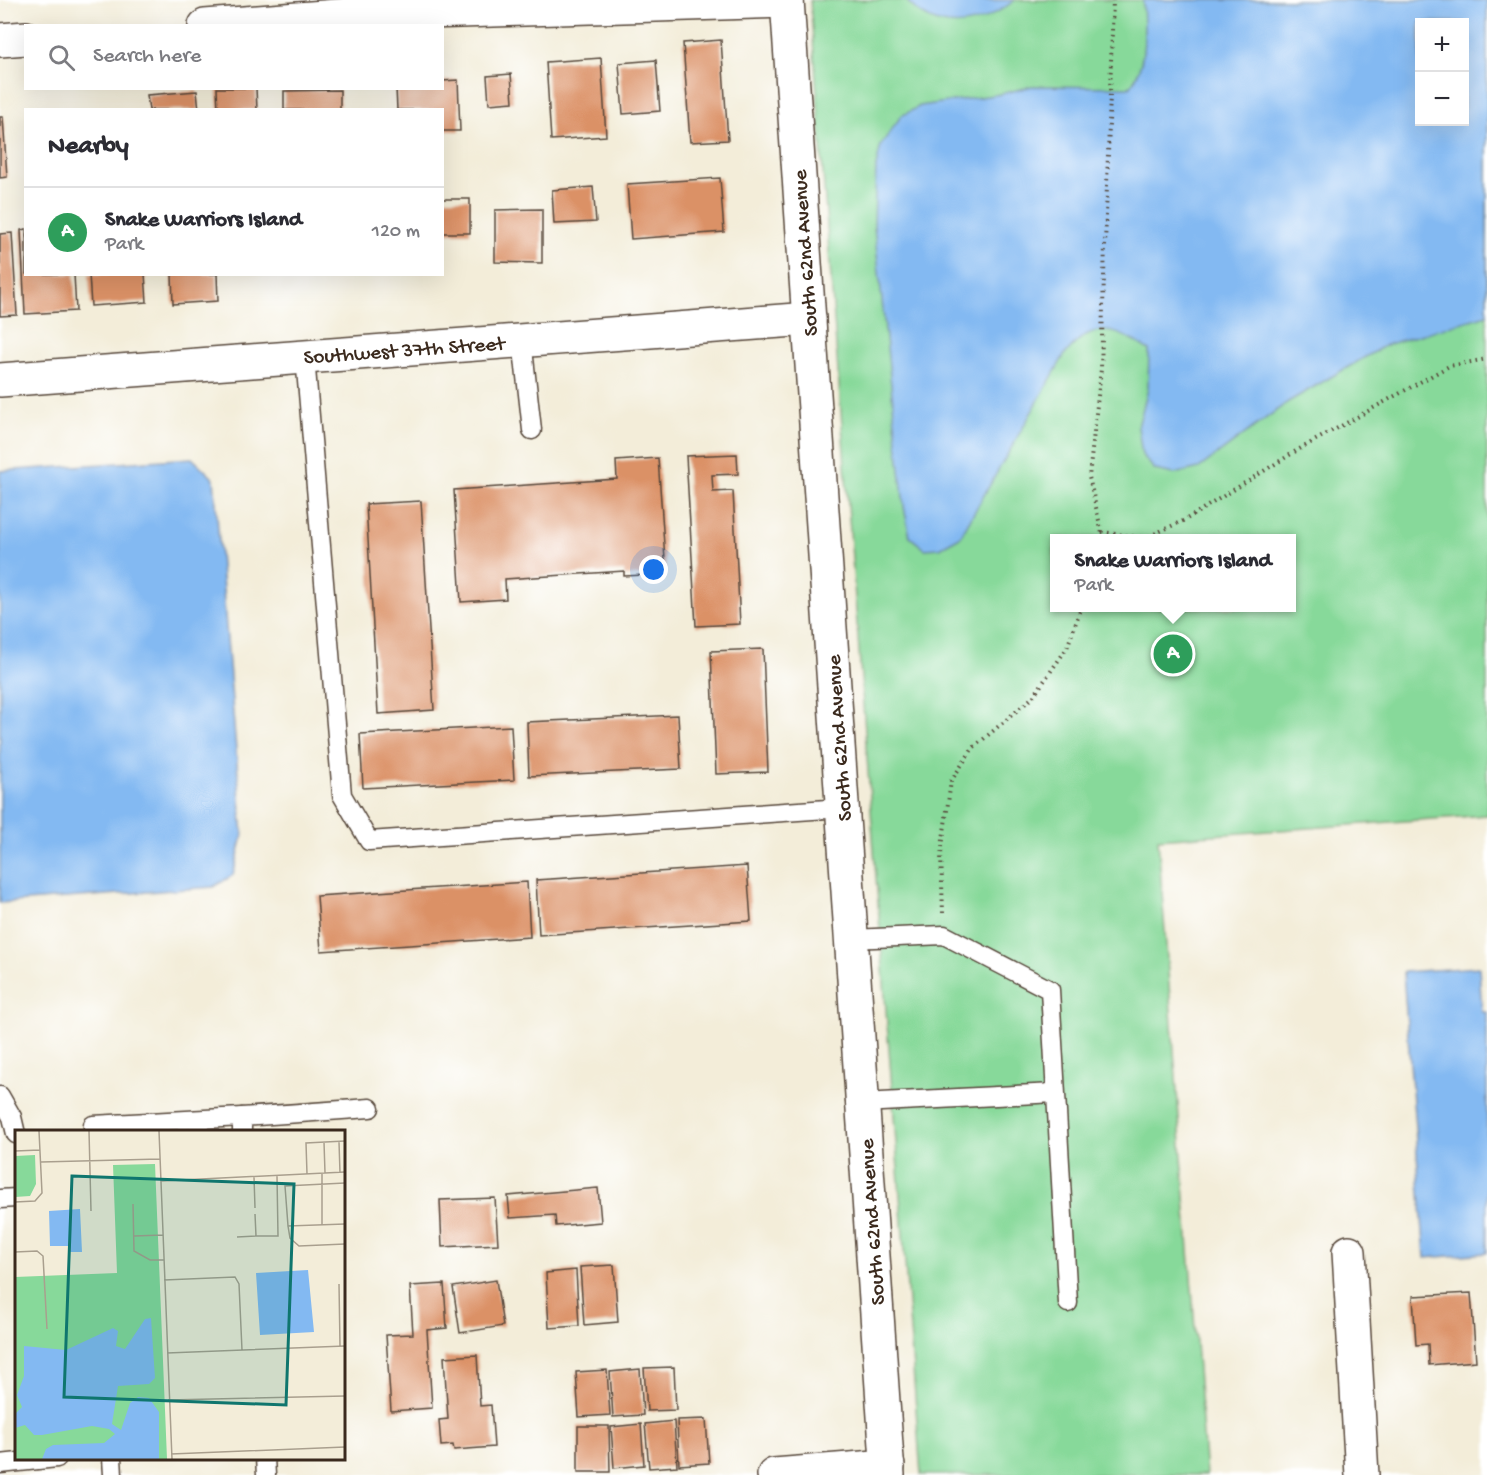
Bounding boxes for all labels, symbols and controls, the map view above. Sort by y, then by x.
map controls [1415,18,1469,126]
button: + [1415,18,1469,72]
search box [24,24,444,90]
icon: search [45,41,78,74]
text: Search here [93,44,201,70]
button: − [1415,72,1469,126]
text: Nearby [48,132,129,163]
street label: South 62nd Avenue [789,168,826,337]
text: Snake Warriors Island [105,208,302,234]
text: A [62,221,73,244]
text: 120 m [372,221,420,244]
text: Park [105,234,143,257]
street label: Southwest 37th Street [303,333,508,372]
popup [1050,534,1296,612]
text: Snake Warriors Island [1075,549,1271,575]
your location [639,555,668,584]
text: Park [1075,575,1113,598]
pin: A [1154,632,1192,676]
street label: South 62nd Avenue [823,653,860,822]
inset map [15,1130,345,1460]
street label: South 62nd Avenue [856,1137,893,1306]

